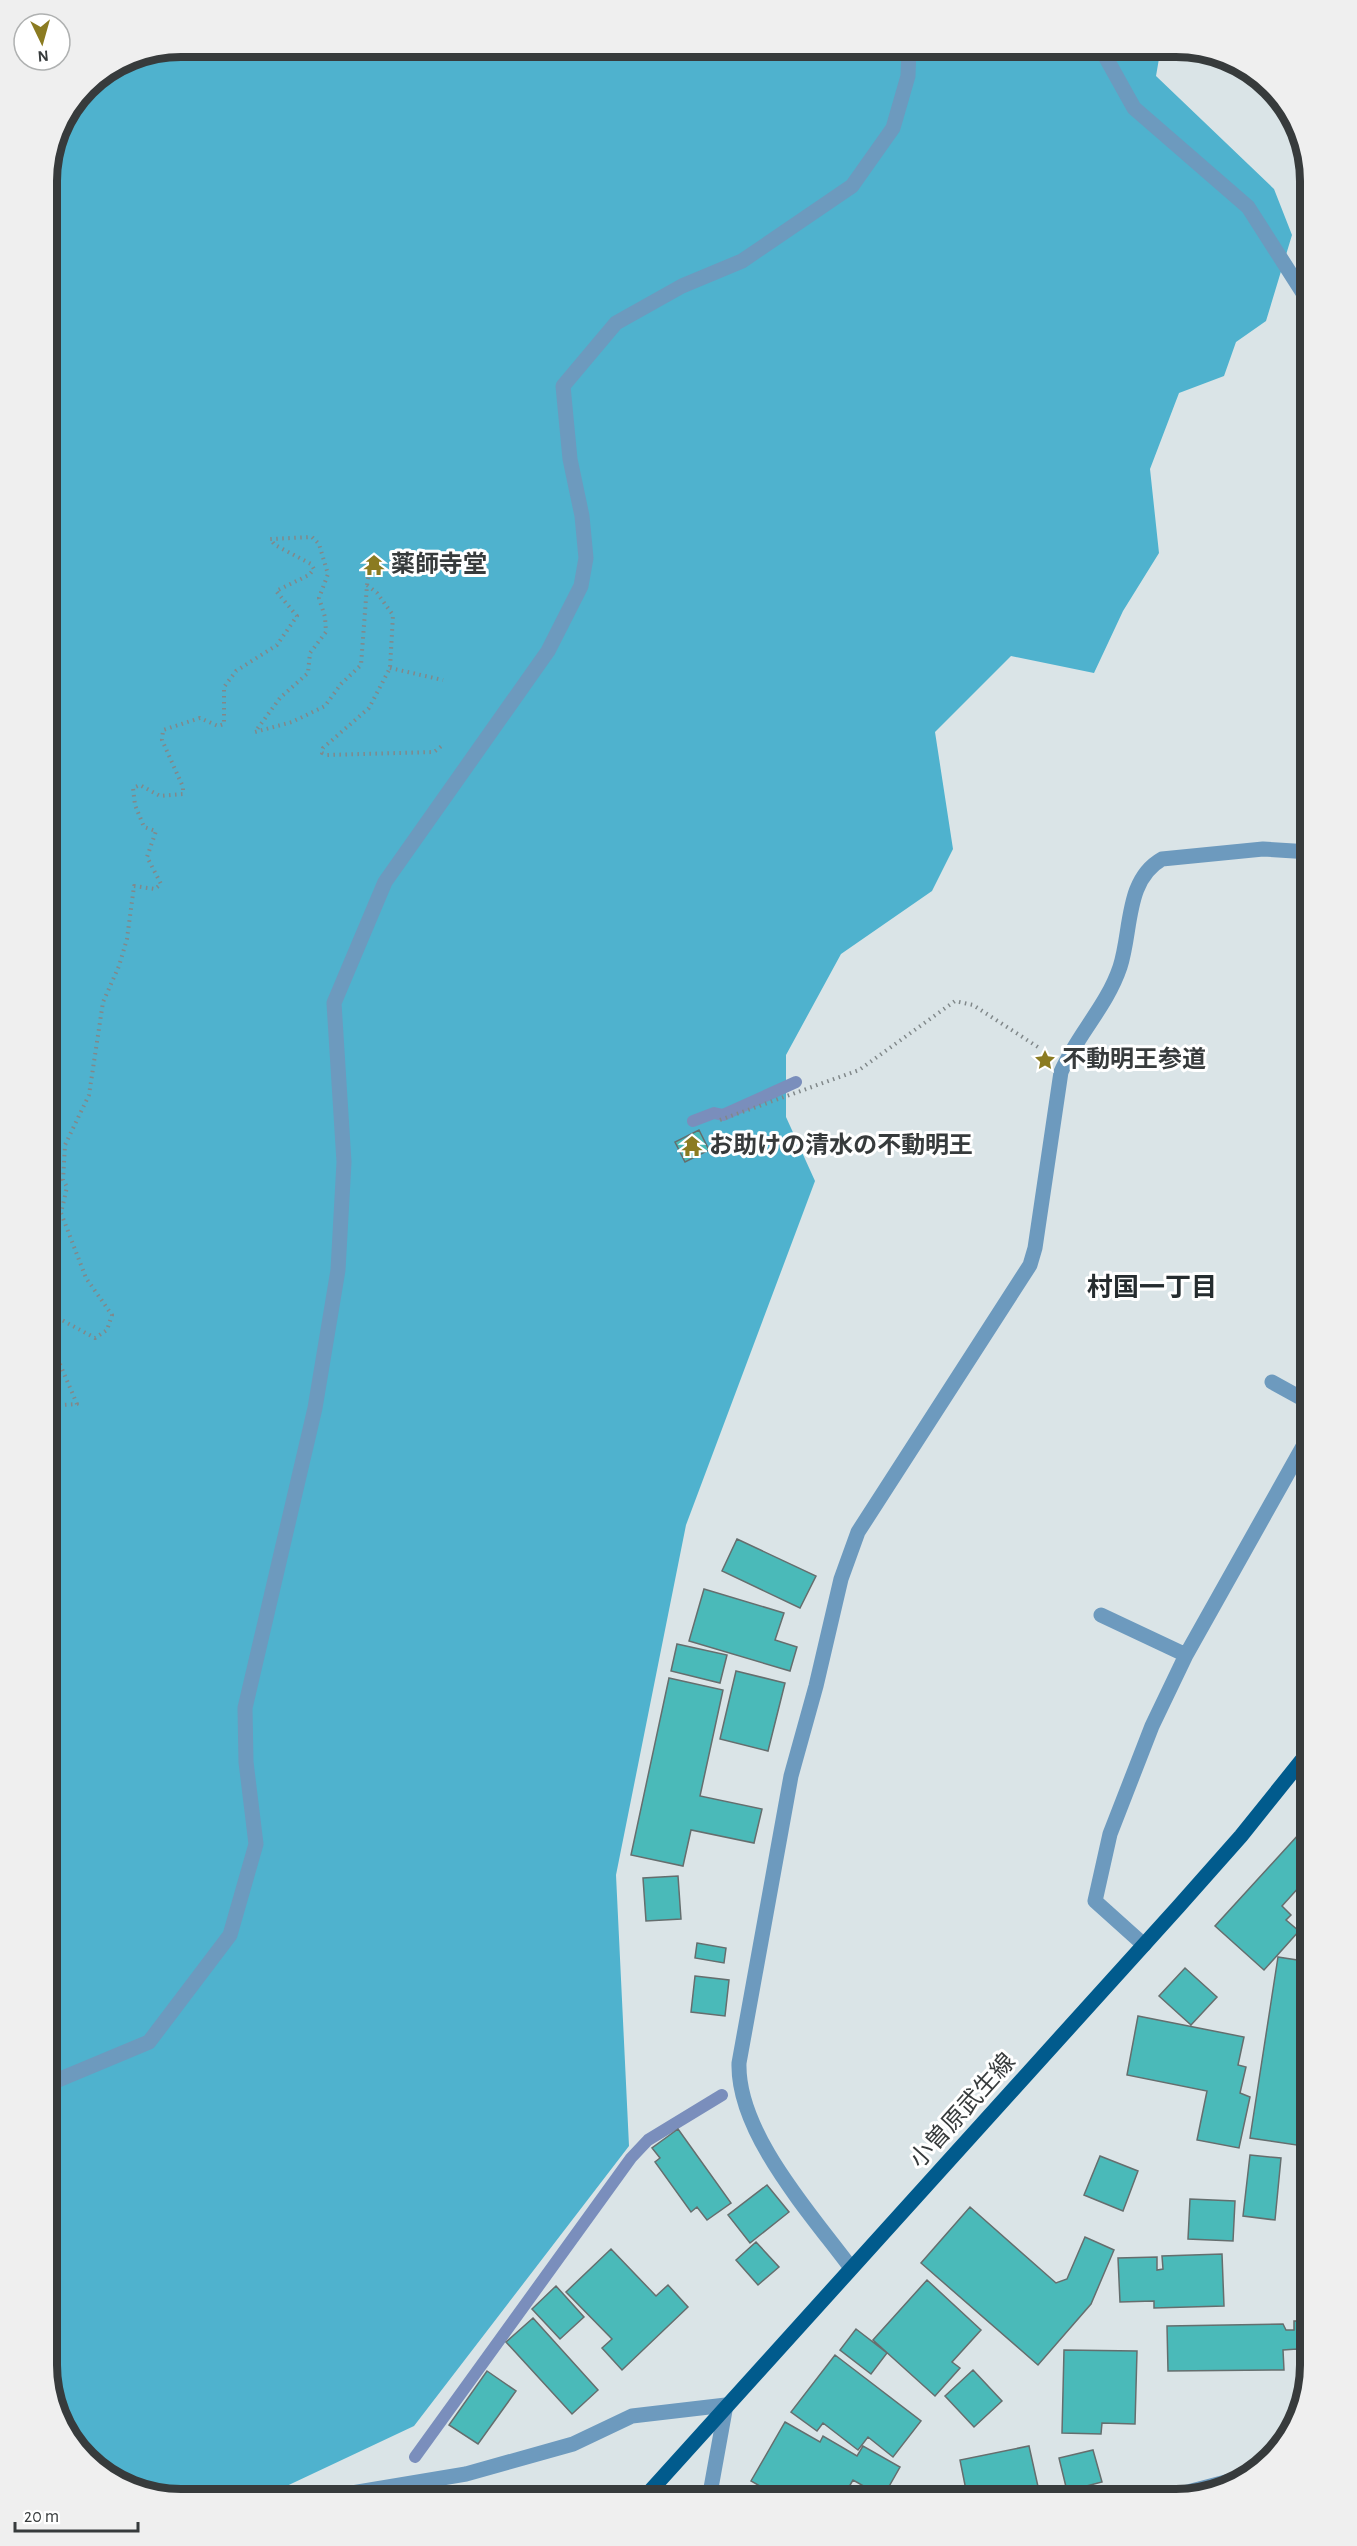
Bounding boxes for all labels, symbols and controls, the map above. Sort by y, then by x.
north arrow [12,12,72,72]
text: N [37,47,49,64]
place label: 薬師寺堂 [391,551,487,577]
temple icon: 薬師寺堂 [362,553,386,577]
place label: 不動明王参道 [1062,1046,1206,1072]
place icon: 不動明王参道 [1033,1048,1057,1072]
place label: お助けの清水の不動明王 [709,1132,973,1158]
temple icon: お助けの清水の不動明王 [680,1134,704,1158]
district label: 村国一丁目 [1087,1273,1217,1301]
street label: 小曽原武生線 [904,2048,1020,2173]
scale bar [15,2495,138,2533]
text: 20 m [24,2508,59,2526]

